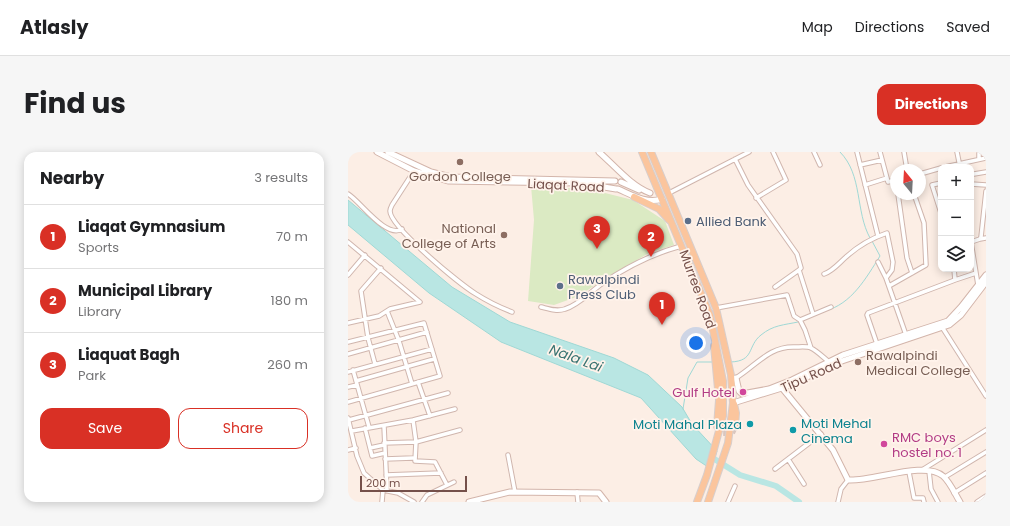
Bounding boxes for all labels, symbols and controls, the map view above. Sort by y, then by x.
text: Atlasly [20,14,88,41]
text: Map [802,17,833,37]
text: Directions [855,17,924,37]
text: Saved [946,17,990,37]
text: Find us [24,84,126,123]
button: Directions [877,84,986,125]
marker: Gordon College [455,157,465,167]
north arrow [890,164,926,200]
map controls [938,164,974,272]
button: + [938,164,974,200]
text: Nearby [40,166,104,190]
place label: Gordon College [409,167,511,186]
text: 3 results [254,168,308,187]
street label: Liaqat Road [527,174,605,197]
button: − [938,200,974,236]
place label: Allied Bank [696,212,767,231]
text: Liaqat Gymnasium [78,216,225,237]
pin: 3 [584,216,610,249]
marker: Allied Bank [683,216,693,226]
place label: National College of Arts [402,219,496,253]
pin: 2 [638,224,664,257]
text: 1 [51,227,55,246]
text: 70 m [276,227,308,246]
marker: National College of Arts [499,230,509,240]
button: layers [938,236,974,272]
text: Sports [78,238,119,257]
street label: Murree Road [674,247,721,331]
place label: Rawalpindi Press Club [568,270,640,304]
text: Municipal Library [78,280,212,301]
marker: Rawalpindi Press Club [555,281,565,291]
text: 2 [49,291,57,310]
text: 180 m [271,291,308,310]
pin: 1 [649,292,675,325]
text: Library [78,302,121,321]
your location [686,333,706,353]
water label: Nala Lai [547,339,606,377]
text: Liaquat Bagh [78,344,180,365]
place label: Rawalpindi Medical College [866,346,970,380]
street label: Tipu Road [778,354,845,397]
text: 3 [49,355,57,374]
text: 260 m [267,355,308,374]
marker: Rawalpindi Medical College [853,357,863,367]
text: Park [78,366,106,385]
place label: Gulf Hotel [672,383,735,402]
marker: Gulf Hotel [738,387,748,397]
button: Save [40,408,170,449]
button: Share [178,408,308,449]
place label: Moti Mehal Cinema [801,414,871,448]
place label: Moti Mahal Plaza [633,415,742,434]
marker: Moti Mahal Plaza [745,419,755,429]
marker: Moti Mehal Cinema [788,425,798,435]
place label: RMC boys hostel no. 1 [892,428,962,462]
marker: RMC boys hostel no. 1 [879,439,889,449]
scale bar [360,474,467,493]
text: 200 m [366,475,400,491]

